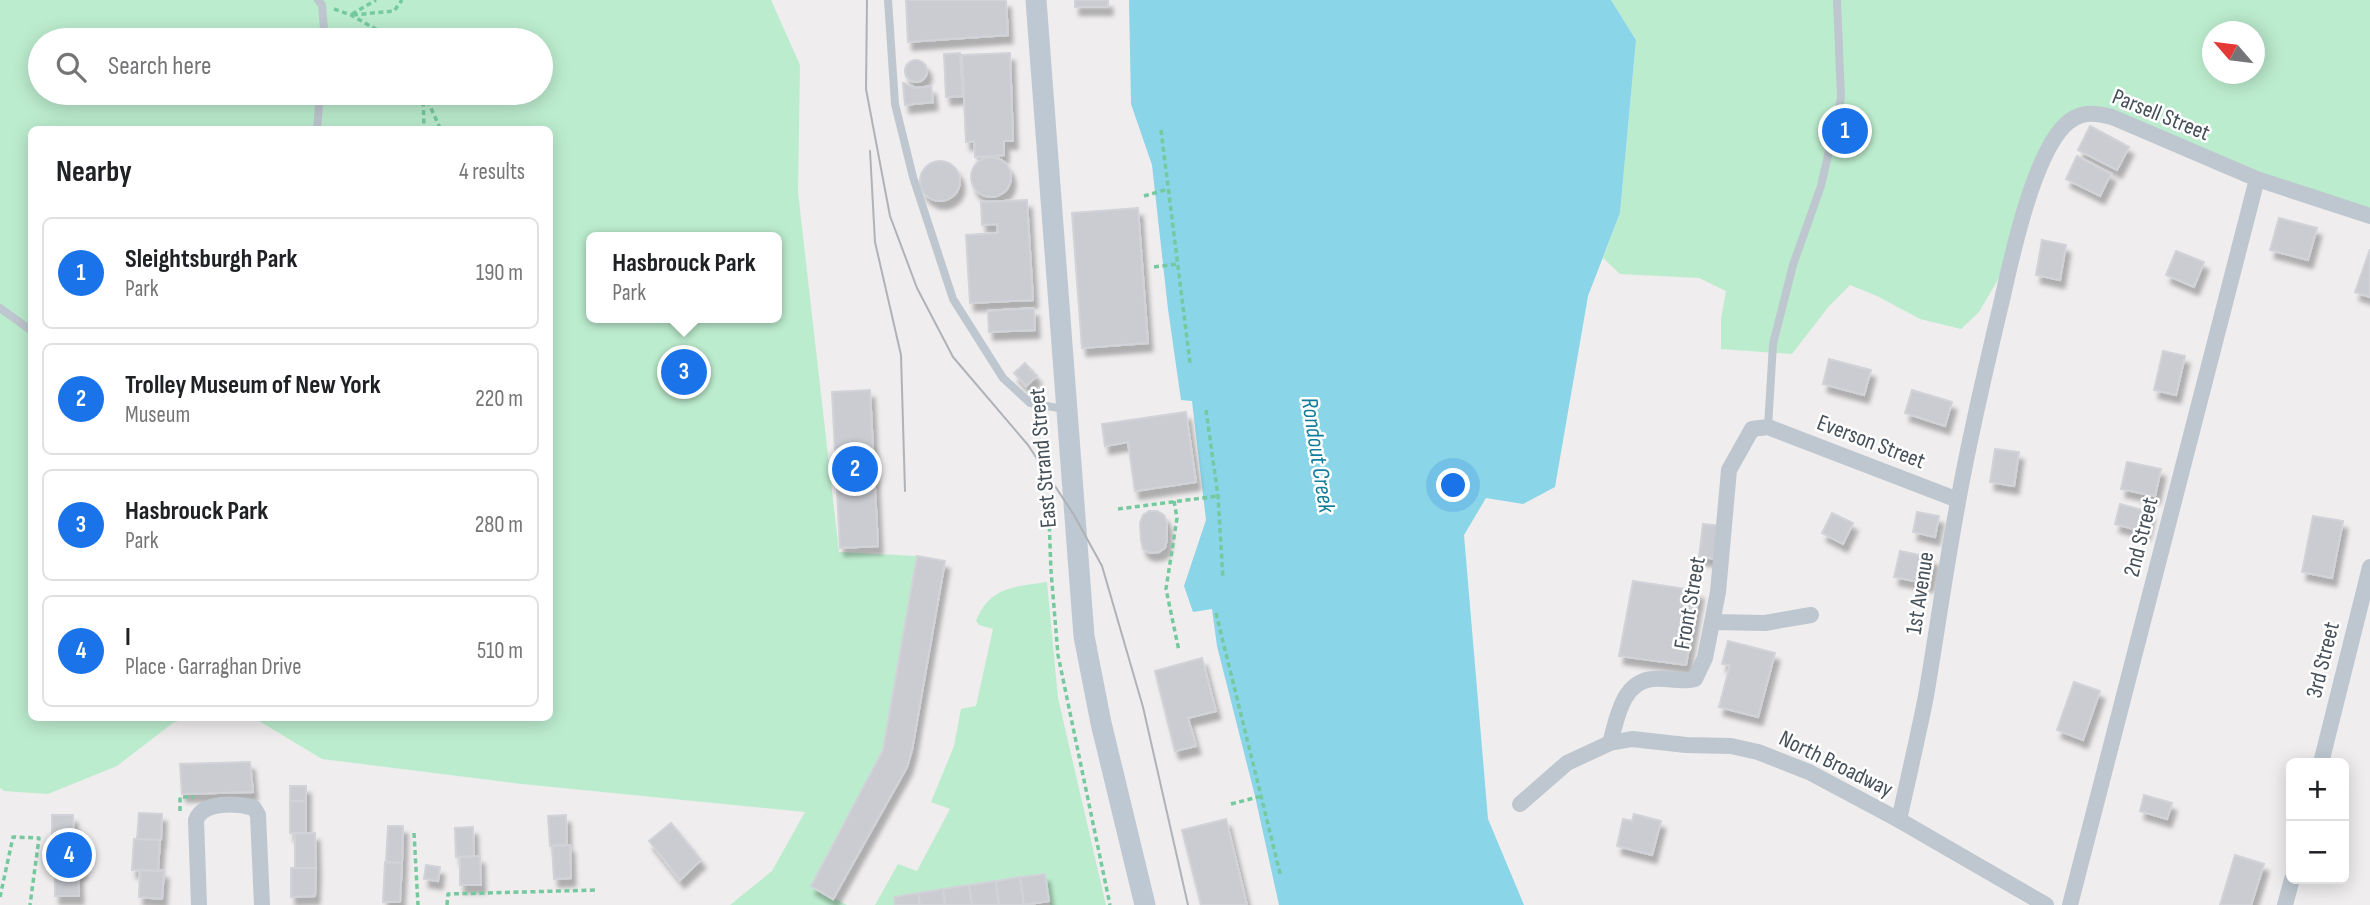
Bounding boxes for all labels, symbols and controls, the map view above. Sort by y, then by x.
north arrow [2202,21,2265,84]
search box [28,28,553,105]
icon: search [52,48,90,86]
text: Search here [108,51,211,82]
street label: Parsell Street [2108,83,2214,147]
pin: 1 [1822,105,1868,157]
text: Nearby [56,154,132,190]
text: 4 results [459,158,525,186]
popup [586,232,782,323]
text: Sleightsburgh Park [125,244,297,275]
text: Hasbrouck Park [612,248,756,279]
text: 1 [76,259,86,287]
text: 190 m [476,259,523,287]
text: Park [125,275,159,303]
text: Park [612,279,646,307]
pin: 3 [661,346,707,398]
text: Trolley Museum of New York [125,370,381,401]
text: 2 [76,385,86,413]
text: 220 m [475,385,523,413]
street label: East Strand Street [1023,387,1063,529]
water label: Rondout Creek [1295,395,1342,516]
text: Museum [125,401,190,429]
street label: Everson Street [1813,409,1929,475]
pin: 2 [832,443,878,495]
your location [1436,468,1470,502]
street label: 2nd Street [2118,494,2164,580]
text: Hasbrouck Park [125,496,268,527]
text: 3 [76,511,86,539]
text: 280 m [475,511,523,539]
text: Park [125,527,159,555]
street label: 1st Avenue [1900,550,1940,636]
street label: Front Street [1668,554,1712,652]
street label: 3rd Street [2300,619,2346,701]
text: I [125,622,131,653]
text: 4 [76,637,86,665]
text: 510 m [477,637,523,665]
text: Place · Garraghan Drive [125,653,302,681]
street label: North Broadway [1774,724,1898,804]
map controls [2286,758,2349,884]
button: + [2286,758,2349,821]
button: − [2286,821,2349,884]
pin: 4 [46,829,92,881]

